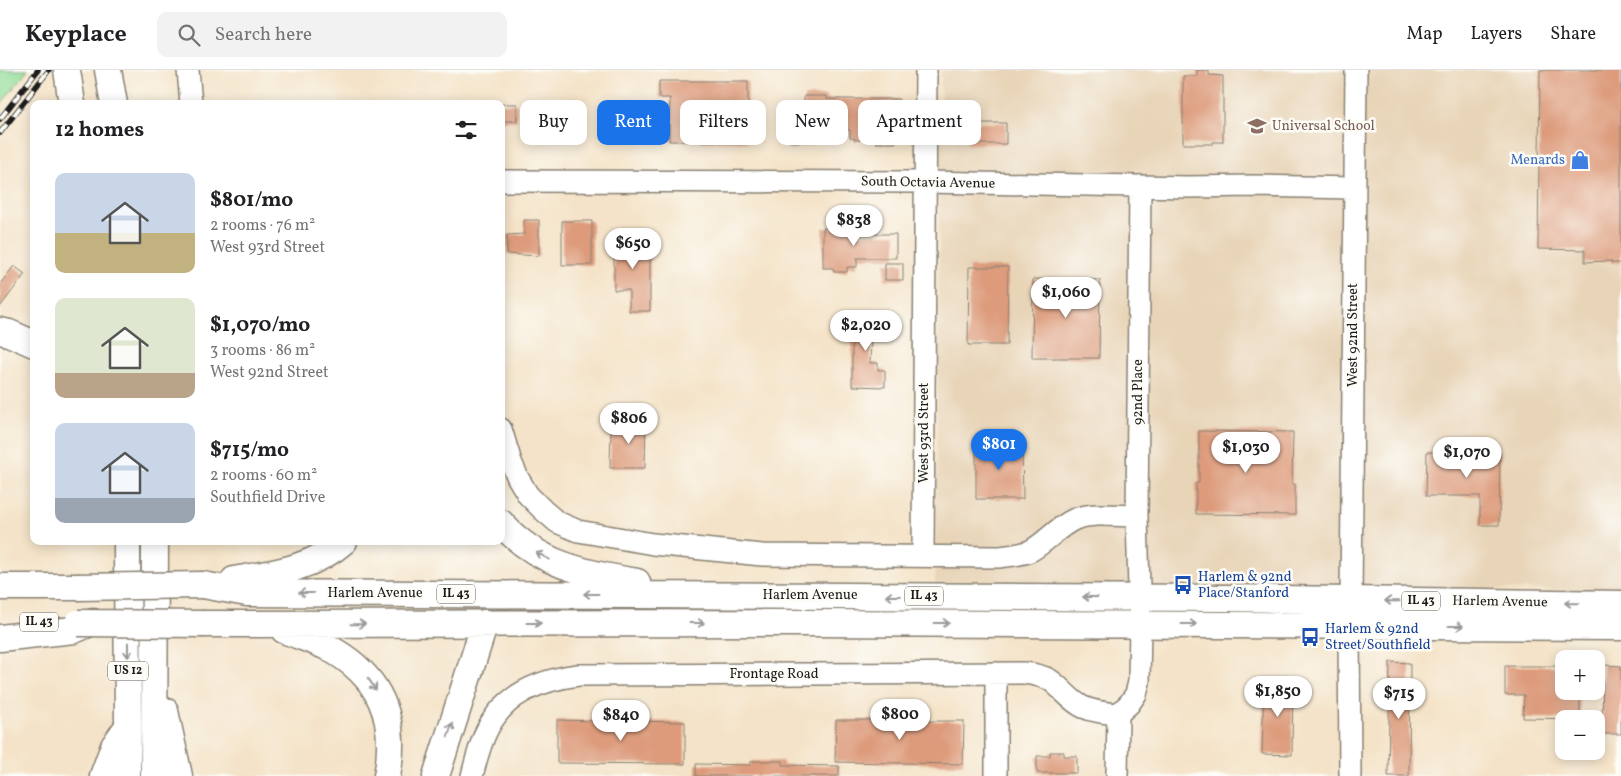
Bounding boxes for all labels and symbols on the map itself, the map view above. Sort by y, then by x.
school or university icon: Universal School [1246,115,1268,137]
place label: Universal School [1272,117,1375,136]
shop icon: Menards [1569,149,1591,171]
place label: Menards [1511,151,1565,170]
street label: South Octavia Avenue [861,172,996,194]
pin: $838 [824,204,884,247]
pin: $650 [603,228,663,270]
pin: $1,060 [1025,276,1107,319]
street label: West 92nd Street [1344,283,1363,387]
pin: $2,020 [825,310,907,352]
street label: 92nd Place [1129,359,1148,425]
street label: West 93rd Street [915,383,934,483]
pin: $806 [599,402,659,445]
pin: $801 [969,428,1029,471]
pin: $1,030 [1205,432,1287,474]
pin: $1,070 [1426,436,1508,479]
one-way arrow [536,551,551,561]
place label: Harlem & 92nd Place/Stanford [1198,568,1292,603]
bus stop icon: Harlem & 92nd Place/Stanford [1172,574,1194,596]
street label: Harlem Avenue [327,584,423,603]
road number: IL 43 [437,584,475,604]
street label: Harlem Avenue [762,586,858,605]
road number: IL 43 [905,586,943,606]
one-way arrow [298,588,314,598]
one-way arrow [583,589,599,599]
one-way arrow [885,591,902,601]
one-way arrow [1083,592,1099,602]
road number: IL 43 [1402,592,1440,610]
street label: Harlem Avenue [1452,592,1548,612]
one-way arrow [1385,596,1401,606]
one-way arrow [1565,599,1581,608]
road number: IL 43 [20,612,58,632]
one-way arrow [526,618,542,628]
one-way arrow [688,618,704,628]
one-way arrow [934,618,950,628]
one-way arrow [349,619,365,629]
one-way arrow [1181,620,1197,629]
place label: Harlem & 92nd Street/Southfield [1325,620,1431,655]
one-way arrow [1448,621,1464,631]
bus stop icon: Harlem & 92nd Street/Southfield [1299,626,1321,648]
one-way arrow [123,642,133,658]
road number: US 12 [108,662,148,680]
street label: Frontage Road [729,665,819,684]
pin: $1,850 [1237,676,1319,718]
one-way arrow [367,677,377,691]
pin: $715 [1369,678,1429,720]
pin: $800 [870,698,930,741]
pin: $840 [591,700,651,742]
one-way arrow [446,722,455,738]

